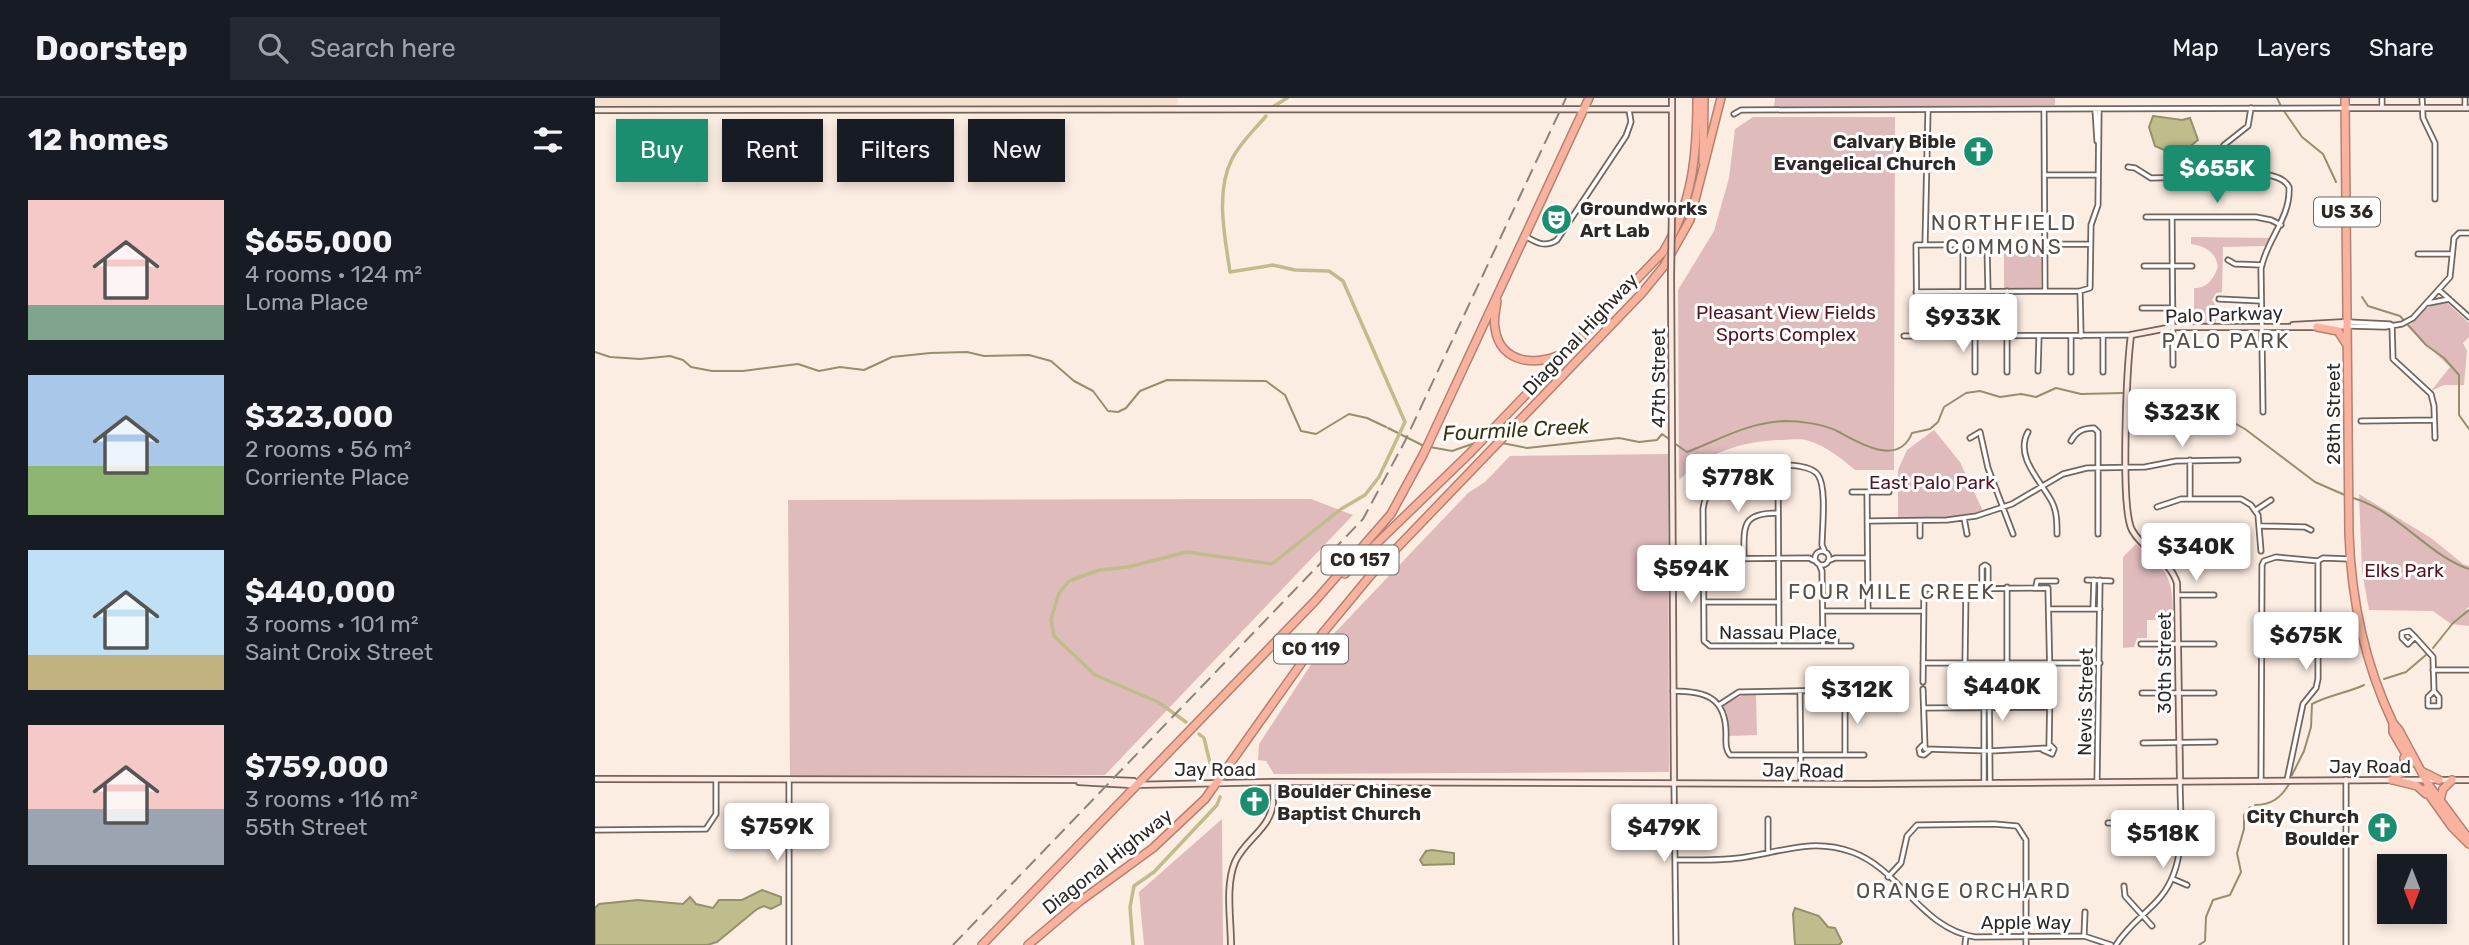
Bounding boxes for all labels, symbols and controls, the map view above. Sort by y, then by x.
search box [230,17,720,80]
text: Doorstep [35,29,188,68]
icon: search [254,29,292,67]
text: Search here [310,33,456,64]
text: Map [2172,34,2219,62]
text: Layers [2257,34,2331,62]
text: Share [2369,34,2434,62]
chip: Buy [616,119,708,182]
chip: Rent [722,119,823,182]
chip: Filters [837,119,954,182]
chip: New [968,119,1065,182]
icon: filters [529,121,567,159]
text: 12 homes [28,122,169,158]
place label: Calvary Bible Evangelical Church [1774,130,1956,175]
church icon: Calvary Bible Evangelical Church [1962,135,1996,169]
pin: $655K [2168,146,2266,205]
text: $655K [2179,154,2255,182]
place label: Groundworks Art Lab [1580,197,1708,242]
road number: US 36 [2314,198,2380,226]
theatre icon: Groundworks Art Lab [1540,202,1574,236]
district label: NORTHFIELD COMMONS [1931,210,2077,259]
text: $655,000 [245,224,393,260]
icon: home [84,228,168,312]
text: 4 rooms · 124 m² [245,260,422,288]
street label: Diagonal Highway [1518,269,1643,400]
text: Loma Place [245,288,368,316]
pin: $933K [1914,294,2012,354]
park label: Pleasant View Fields Sports Complex [1696,301,1876,346]
street label: Palo Parkway [2165,301,2283,328]
text: $933K [1925,303,2001,331]
street label: 47th Street [1647,328,1670,428]
district label: PALO PARK [2162,328,2290,353]
street label: 28th Street [2322,363,2345,465]
pin: $323K [2133,390,2231,449]
text: $323K [2144,398,2220,426]
text: $323,000 [245,399,393,435]
icon: home [84,403,168,487]
water label: Fourmile Creek [1442,413,1591,446]
text: 2 rooms · 56 m² [245,435,412,463]
pin: $778K [1689,454,1787,514]
text: Corriente Place [245,463,409,491]
text: $778K [1702,463,1774,491]
park label: East Palo Park [1869,471,1995,494]
pin: $340K [2147,524,2245,583]
text: $340K [2157,532,2235,560]
road number: CO 157 [1321,546,1399,574]
pin: $594K [1642,546,1740,605]
text: $594K [1653,554,1729,582]
park label: Elks Park [2364,559,2444,582]
text: $440,000 [245,574,396,610]
icon: home [84,578,168,662]
district label: FOUR MILE CREEK [1788,579,1996,604]
text: 3 rooms · 101 m² [245,610,419,638]
street label: 30th Street [2153,611,2176,714]
pin: $675K [2257,612,2355,672]
street label: Nassau Place [1719,621,1837,644]
text: $675K [2270,621,2342,649]
road number: CO 119 [1274,634,1348,664]
text: Saint Croix Street [245,638,433,666]
street label: Nevis Street [2073,647,2098,756]
pin: $440K [1953,664,2051,723]
pin: $312K [1808,666,1906,726]
text: $440K [1963,672,2041,700]
text: $312K [1821,675,1893,703]
text: $759,000 [245,749,389,785]
icon: home [84,753,168,837]
street label: Jay Road [2329,755,2411,778]
street label: Jay Road [1174,758,1256,781]
street label: Jay Road [1762,758,1844,783]
place label: Boulder Chinese Baptist Church [1277,780,1432,825]
text: 3 rooms · 116 m² [245,785,418,813]
church icon: Boulder Chinese Baptist Church [1237,785,1271,819]
pin: $759K [728,804,826,863]
street label: Diagonal Highway [1038,804,1177,919]
pin: $479K [1615,804,1713,864]
place label: City Church Boulder [2246,805,2359,850]
pin: $518K [2114,810,2212,870]
church icon: City Church Boulder [2365,810,2399,844]
text: $759K [740,812,814,840]
text: 55th Street [245,813,367,841]
text: $479K [1627,813,1701,841]
text: $518K [2127,819,2199,847]
north arrow [2377,854,2447,924]
map controls [2377,854,2447,924]
district label: ORANGE ORCHARD [1856,878,2072,903]
street label: Apple Way [1981,911,2071,934]

